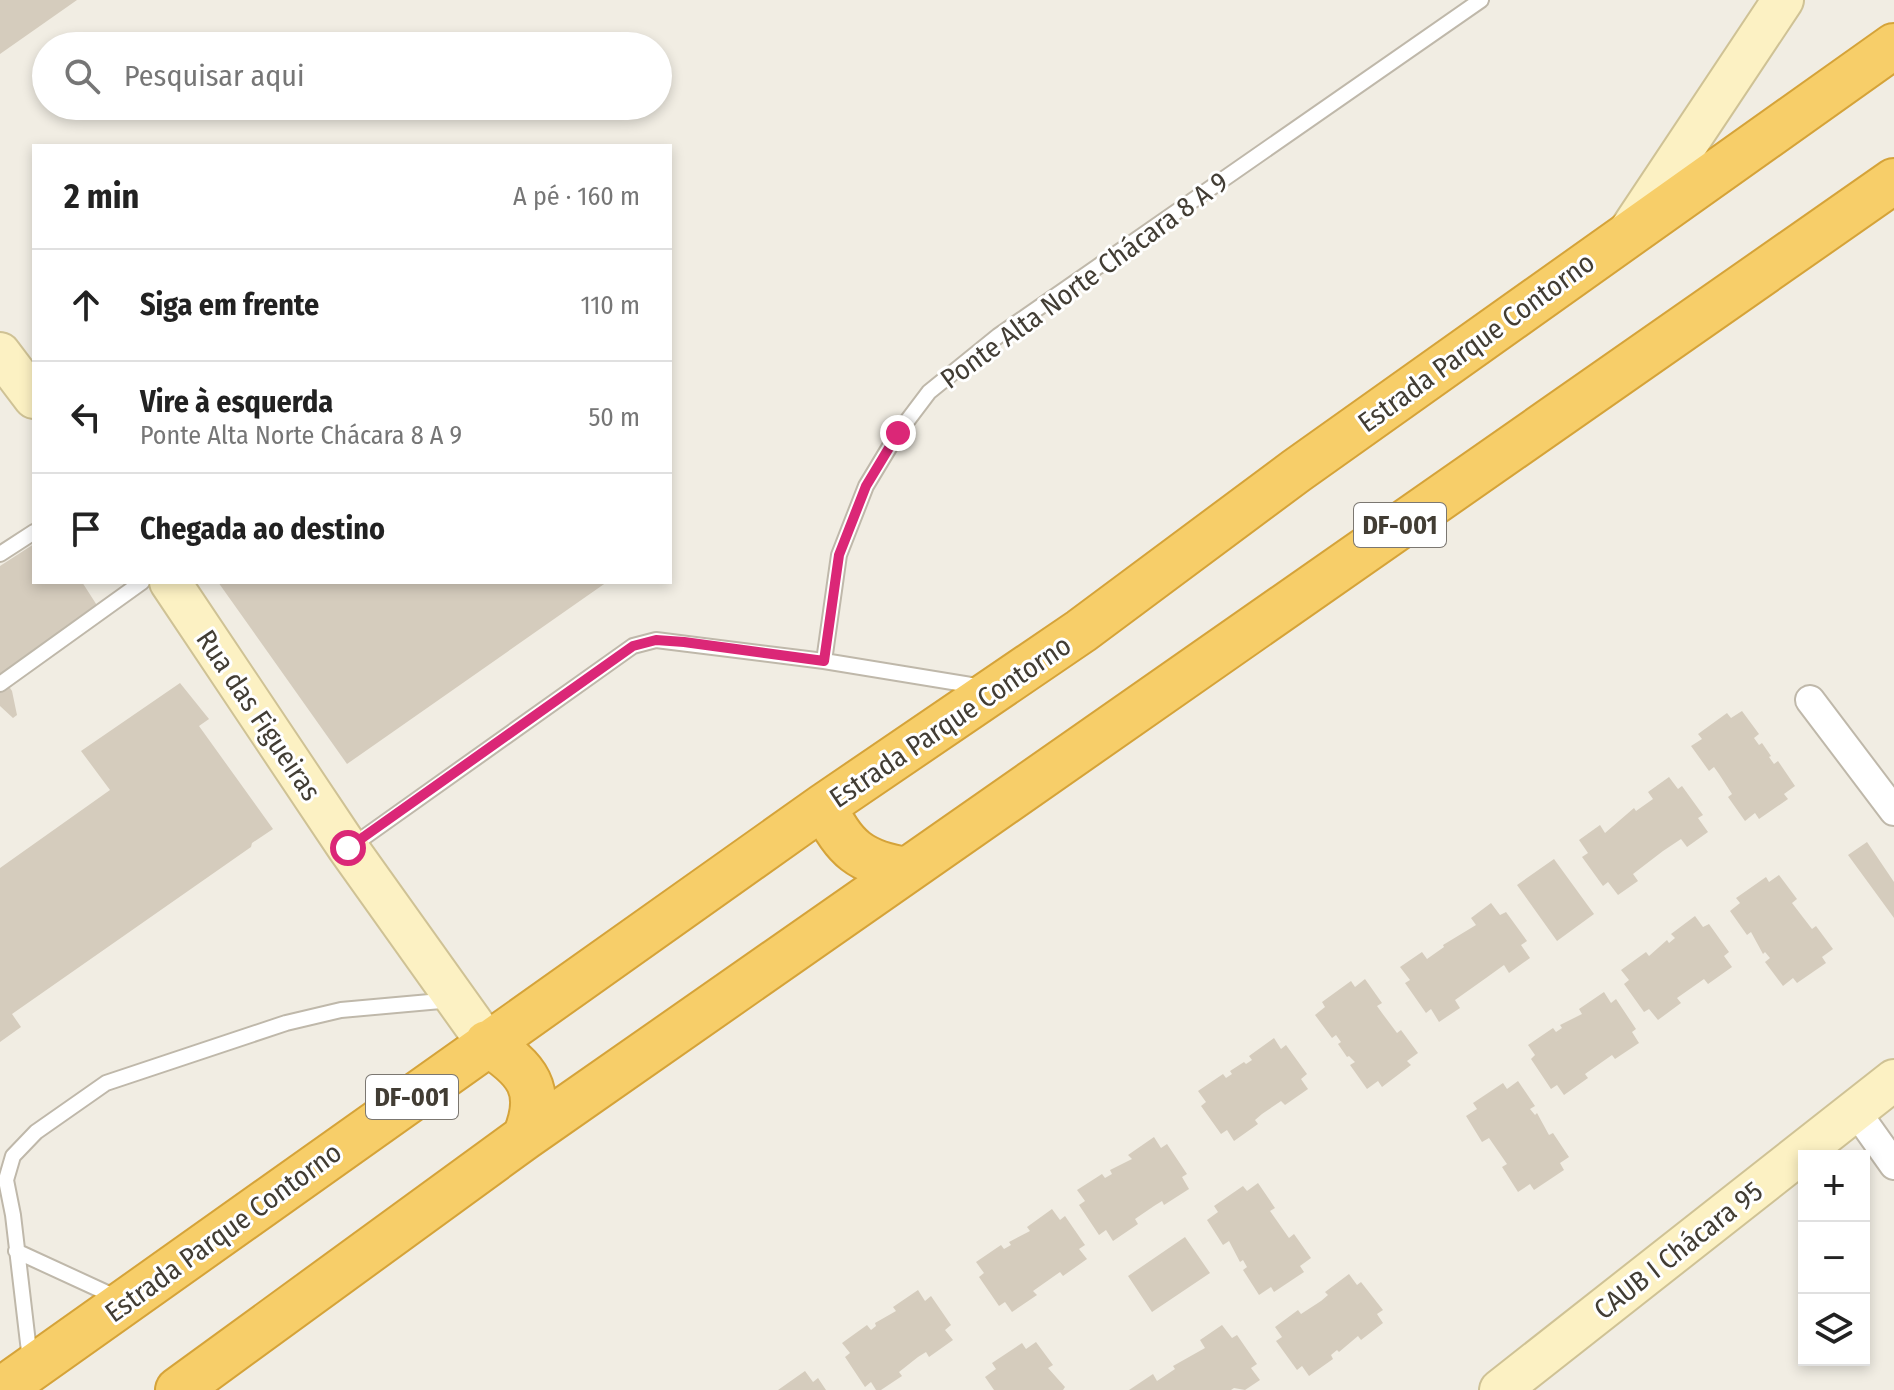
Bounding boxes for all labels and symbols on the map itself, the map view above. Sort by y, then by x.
street label: Ponte Alta Norte Chácara 8 A 9 [934,165,1234,396]
street label: Estrada Parque Contorno [1352,246,1601,439]
route end [880,415,916,451]
road number: DF-001 [1354,503,1446,547]
street label: Rua das Figueiras [189,624,328,807]
street label: Estrada Parque Contorno [823,628,1077,814]
route start [330,830,366,866]
road number: DF-001 [366,1075,458,1119]
street label: Estrada Parque Contorno [99,1136,348,1329]
street label: CAUB I Chácara 95 [1588,1174,1769,1326]

